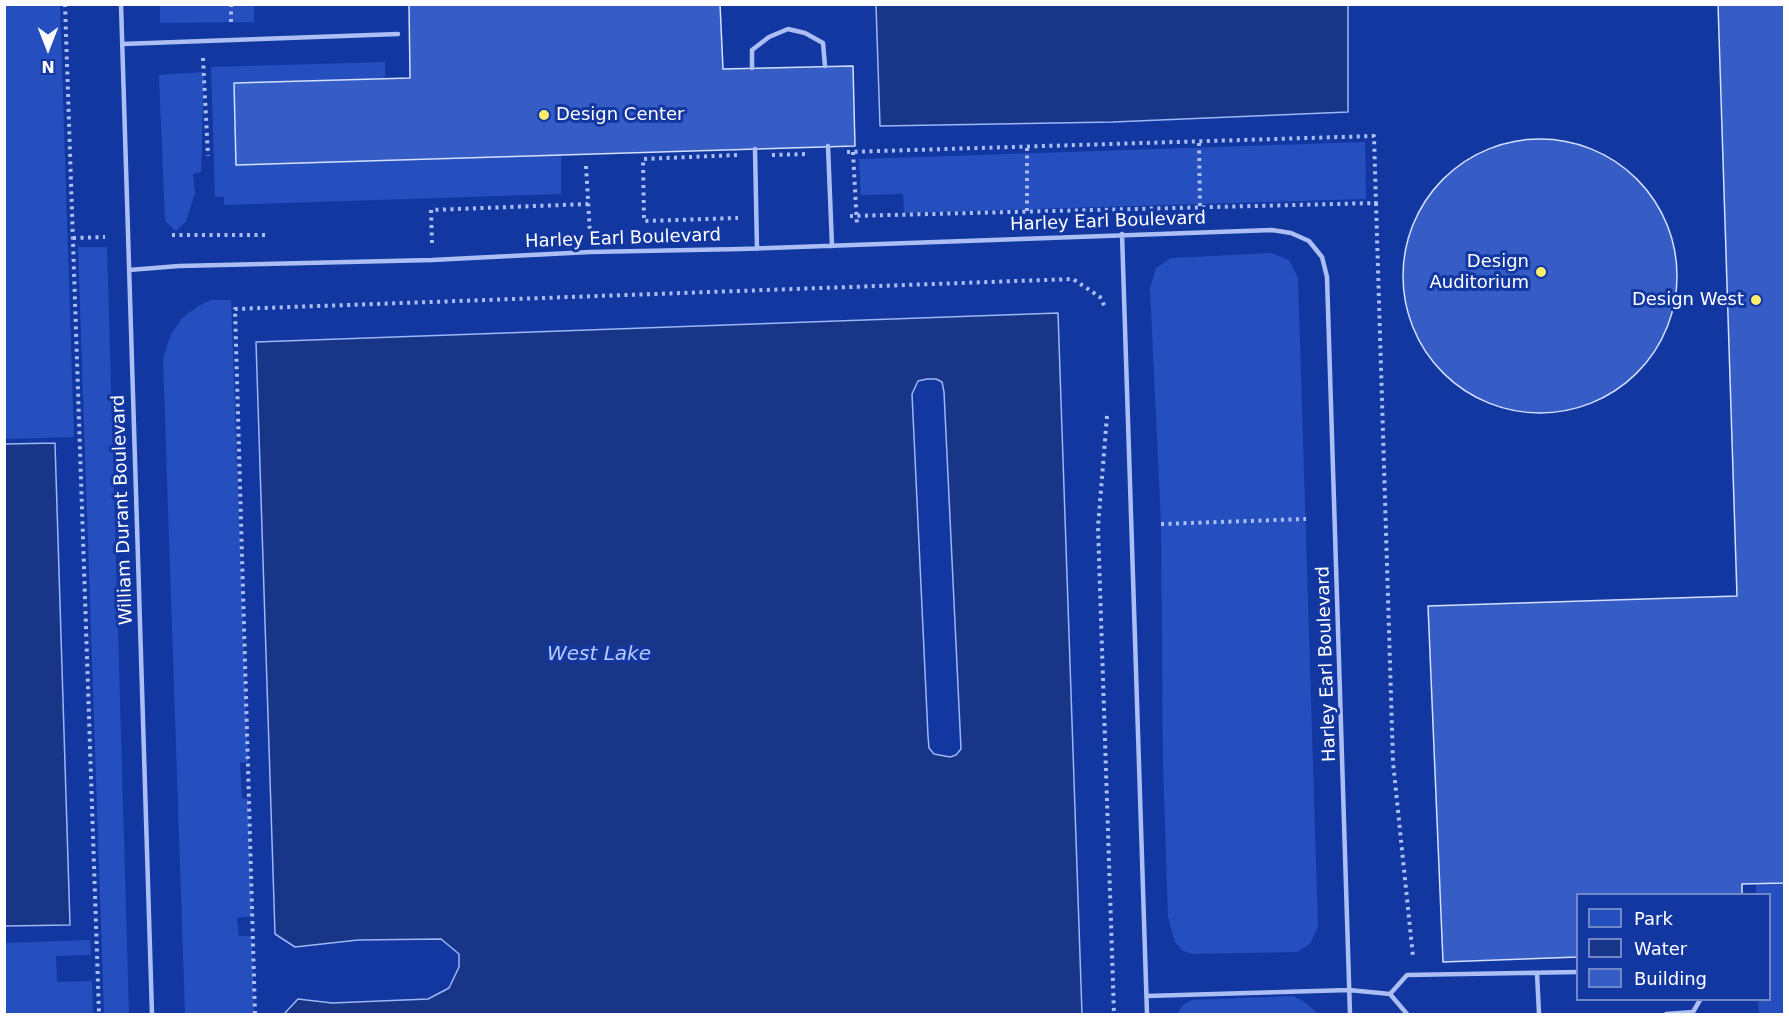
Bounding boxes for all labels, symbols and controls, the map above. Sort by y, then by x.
north arrow [18,18,78,78]
text: N [41,57,55,76]
place label: Design Center [556,104,684,126]
marker: Design Center [537,108,551,122]
street label: Harley Earl Boulevard [1010,208,1206,236]
street label: Harley Earl Boulevard [525,225,721,253]
place label: Design Auditorium [1429,251,1529,294]
marker: Design Auditorium [1534,265,1548,279]
place label: Design West [1632,289,1744,311]
marker: Design West [1749,293,1763,307]
street label: William Durant Boulevard [108,394,138,626]
street label: Harley Earl Boulevard [1313,566,1341,762]
water label: West Lake [547,643,651,667]
legend [1576,893,1771,1001]
text: Park [1634,908,1673,929]
text: Water [1634,938,1687,959]
text: Building [1634,968,1707,989]

